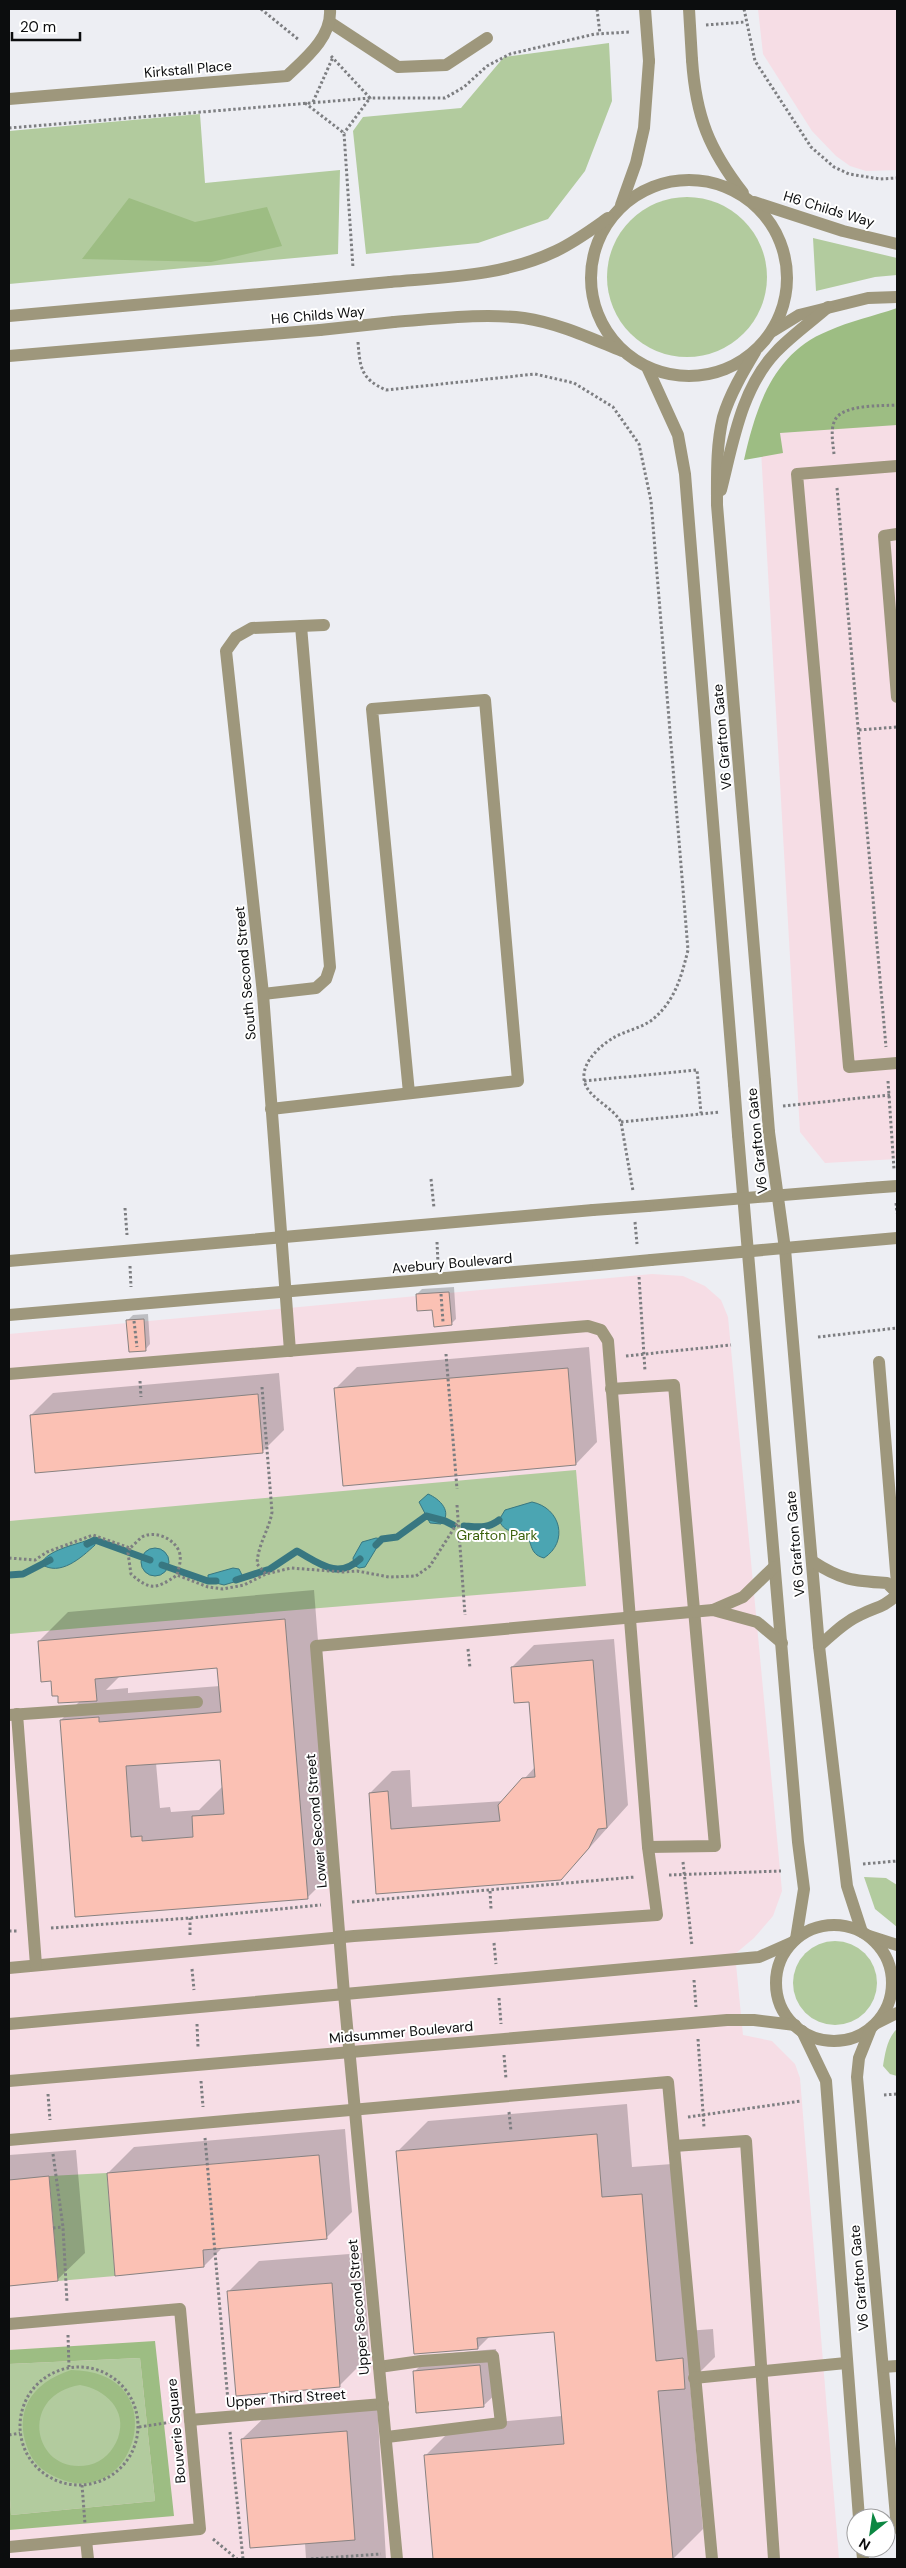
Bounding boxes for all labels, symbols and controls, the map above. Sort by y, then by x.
scale bar [12,10,80,42]
text: 20 m [20,17,56,37]
street label: Kirkstall Place [143,56,233,82]
street label: H6 Childs Way [781,187,877,231]
street label: H6 Childs Way [270,302,366,328]
street label: V6 Grafton Gate [708,683,736,791]
street label: South Second Street [230,905,260,1041]
street label: V6 Grafton Gate [742,1087,772,1195]
street label: Avebury Boulevard [391,1249,513,1277]
street label: V6 Grafton Gate [781,1490,809,1598]
park label: Grafton Park [456,1526,538,1544]
street label: Lower Second Street [301,1753,331,1889]
street label: Midsummer Boulevard [328,2017,474,2047]
street label: V6 Grafton Gate [845,2224,873,2332]
street label: Upper Second Street [343,2238,373,2376]
street label: Bouverie Square [162,2378,190,2484]
street label: Upper Third Street [226,2385,346,2411]
north arrow [846,2508,896,2558]
text: N [856,2534,873,2555]

